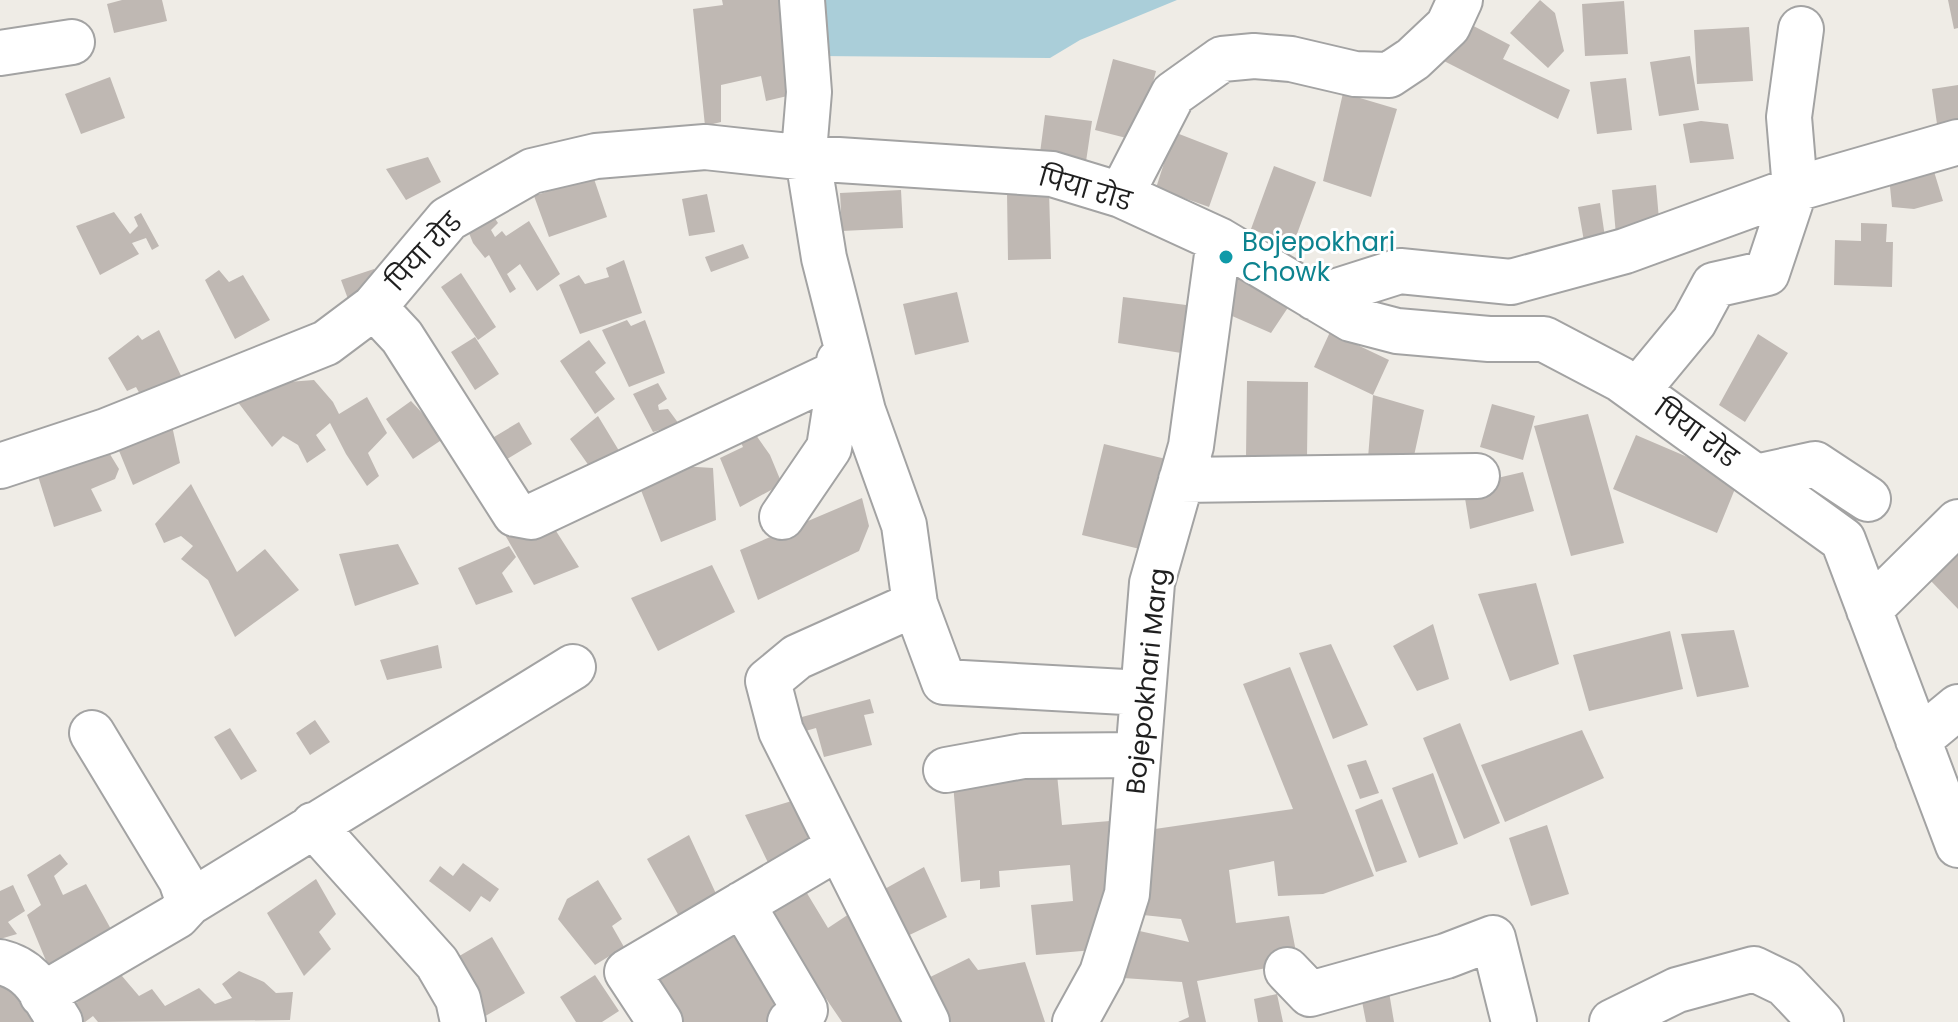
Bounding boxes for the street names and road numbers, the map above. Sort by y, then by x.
street label: पिया रोड [1033,158,1137,220]
street label: पिया रोड [378,204,470,300]
street label: पिया रोड [1646,390,1746,476]
street label: Bojepokhari Marg [1117,566,1177,796]

